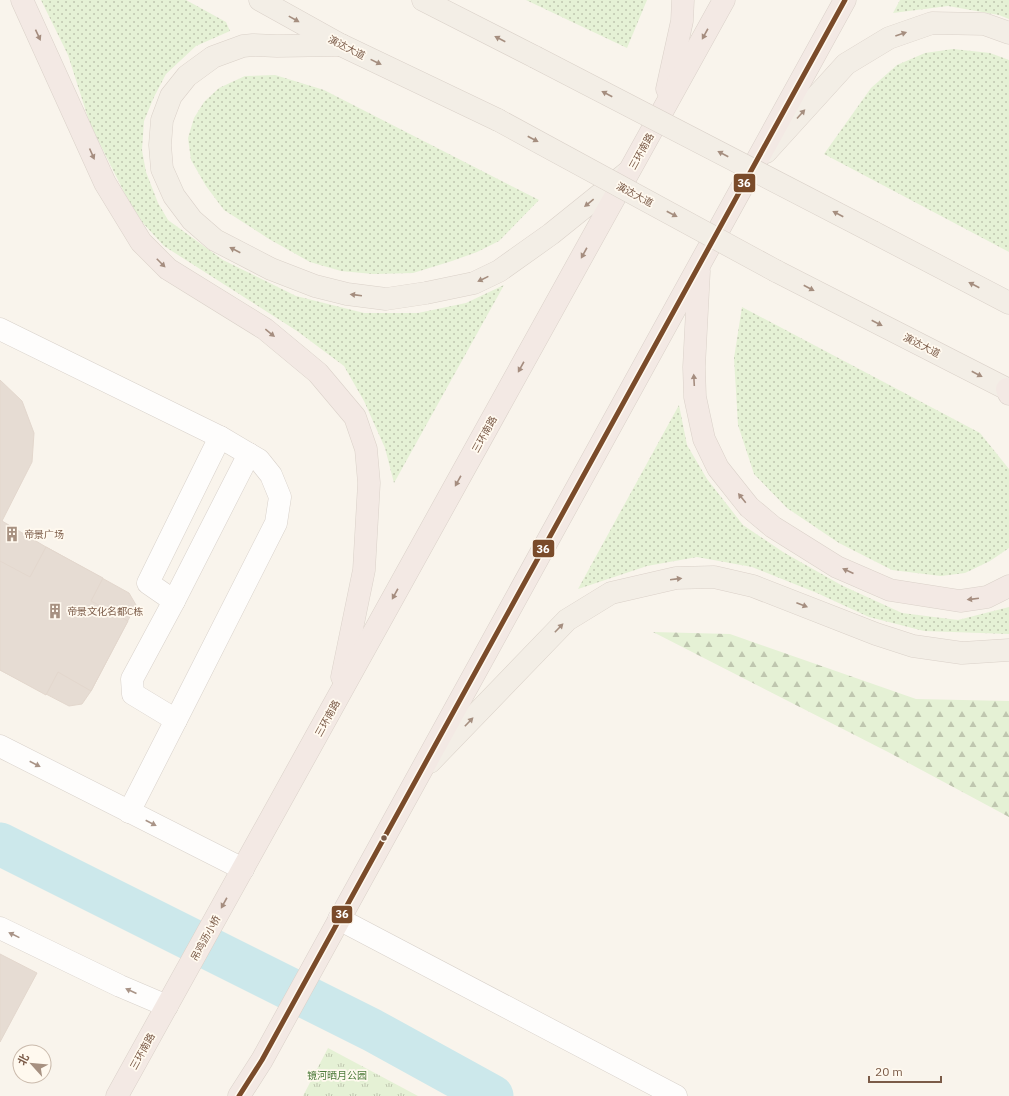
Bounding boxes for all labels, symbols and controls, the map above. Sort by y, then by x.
one-way arrow [288,15,300,22]
one-way arrow [702,28,709,40]
one-way arrow [35,30,41,41]
one-way arrow [895,31,907,37]
street label: 演达大道 [326,33,368,62]
one-way arrow [494,36,506,42]
one-way arrow [371,59,382,65]
one-way arrow [602,91,613,98]
one-way arrow [796,109,805,119]
street label: 三环南路 [626,131,657,172]
one-way arrow [527,136,538,142]
one-way arrow [89,148,95,159]
one-way arrow [717,151,729,158]
line badge: 36 [733,173,756,193]
text: 36 [737,176,751,190]
street label: 演达大道 [614,179,655,210]
one-way arrow [584,199,595,208]
one-way arrow [666,211,677,217]
one-way arrow [832,211,844,218]
one-way arrow [229,247,241,253]
one-way arrow [581,247,588,259]
one-way arrow [156,258,166,268]
one-way arrow [478,275,489,282]
one-way arrow [969,282,980,288]
one-way arrow [803,285,815,291]
one-way arrow [350,292,362,298]
one-way arrow [871,319,883,326]
one-way arrow [264,329,275,338]
street label: 演达大道 [901,331,943,360]
one-way arrow [518,361,525,373]
one-way arrow [972,371,983,377]
one-way arrow [691,374,698,386]
street label: 三环南路 [469,414,500,455]
one-way arrow [455,475,462,487]
one-way arrow [737,492,746,503]
building icon: 帝景广场 [3,525,21,543]
place label: 帝景广场 [24,528,64,541]
line badge: 36 [532,539,555,558]
text: 36 [536,542,550,556]
one-way arrow [842,568,853,574]
one-way arrow [670,576,683,582]
one-way arrow [392,589,399,600]
one-way arrow [967,596,979,602]
building icon: 帝景文化名都C栋 [46,602,64,620]
one-way arrow [796,602,808,608]
place label: 帝景文化名都C栋 [67,605,143,618]
one-way arrow [554,623,564,633]
street label: 三环南路 [312,698,343,739]
one-way arrow [464,717,473,727]
one-way arrow [29,761,41,767]
one-way arrow [145,820,156,826]
unlabelled marker [379,833,389,843]
one-way arrow [221,897,228,909]
line badge: 36 [331,905,353,924]
text: 36 [335,907,349,921]
street label: 吊鸡沥小桥 [188,913,223,963]
one-way arrow [8,931,20,938]
one-way arrow [125,987,137,993]
street label: 三环南路 [127,1031,158,1072]
north arrow [12,1044,52,1084]
text: 北 [14,1051,32,1068]
scale bar [869,1058,941,1084]
text: 20 m [875,1064,903,1079]
park label: 镜河晒月公园 [307,1069,367,1082]

